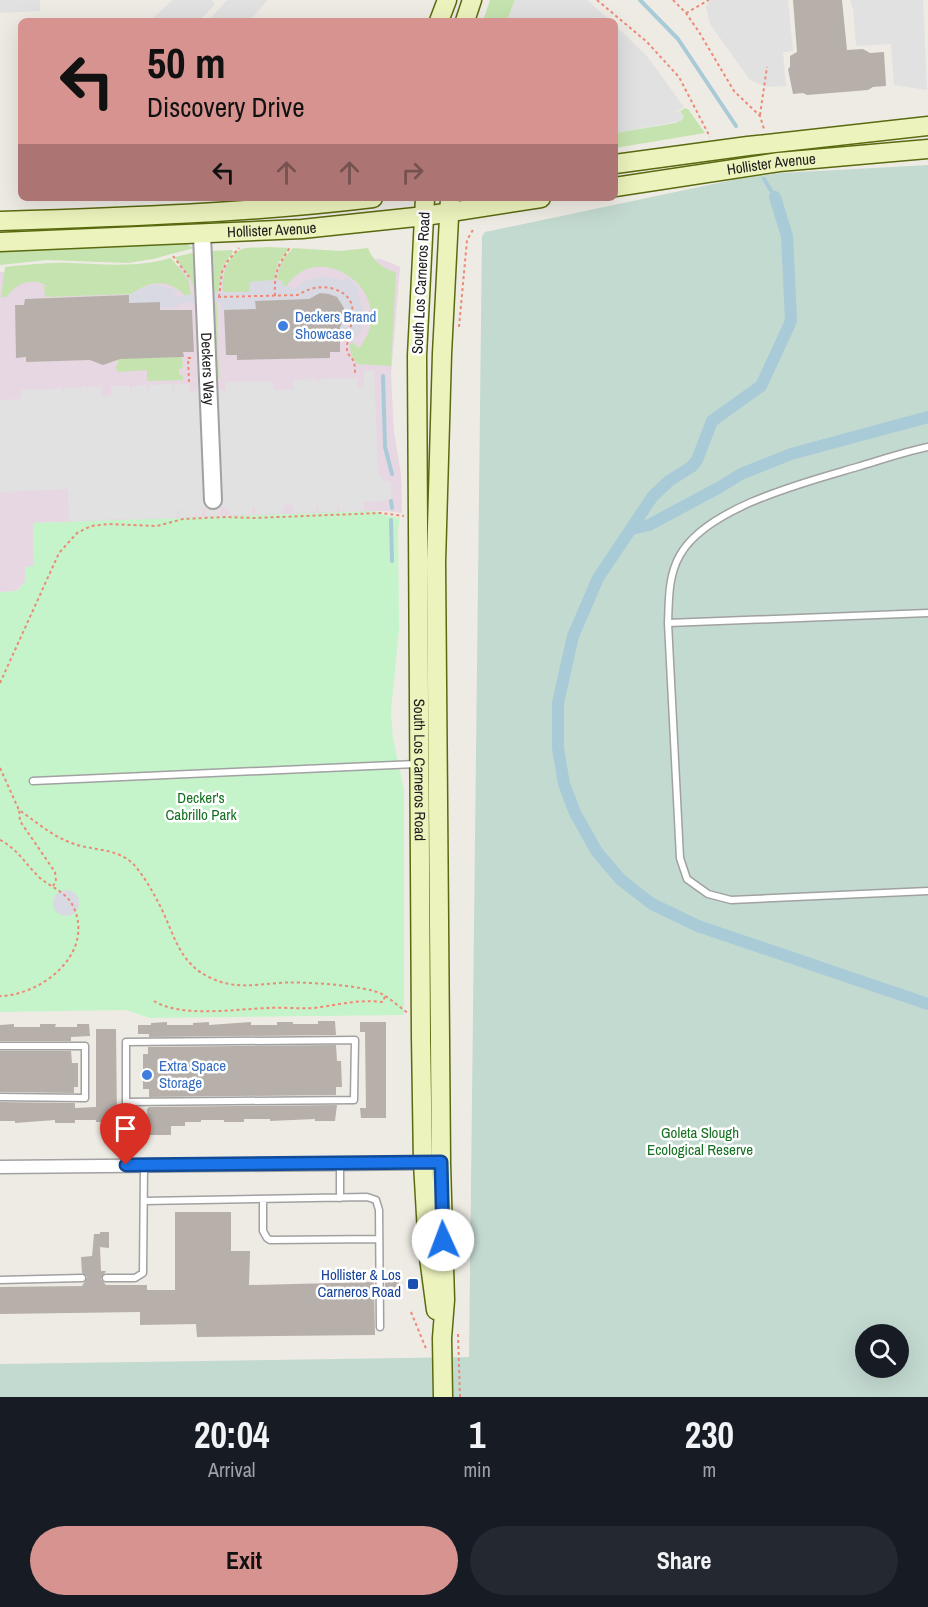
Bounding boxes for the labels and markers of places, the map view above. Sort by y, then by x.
place label: Deckers Brand Showcase [295,306,376,344]
marker: Deckers Brand Showcase [276,319,290,333]
place label: Extra Space Storage [159,1055,226,1093]
marker: Extra Space Storage [140,1068,154,1082]
pin [100,1103,151,1165]
place label: Hollister & Los Carneros Road [318,1264,401,1302]
marker: Hollister & Los Carneros Road [406,1277,420,1291]

